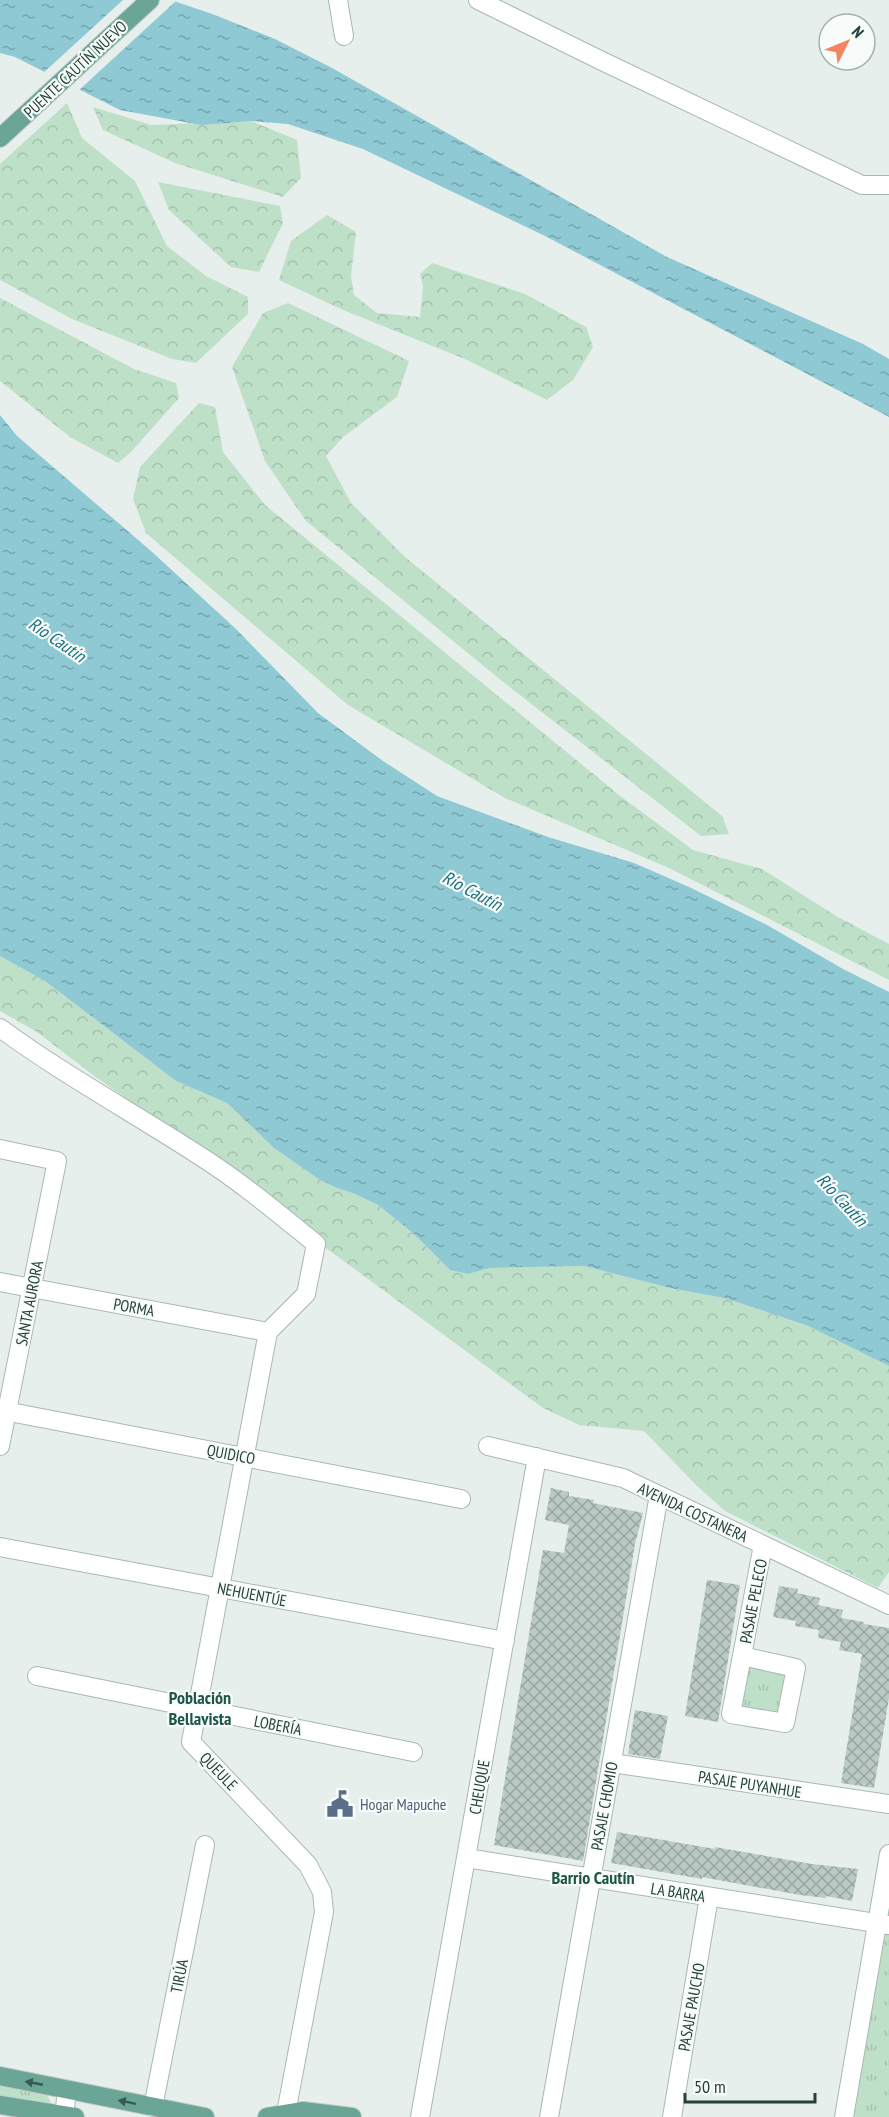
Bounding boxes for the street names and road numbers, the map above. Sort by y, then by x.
street label: PUENTE CAUTÍN NUEVO [19,16,131,122]
street label: SANTA AURORA [11,1258,47,1347]
street label: PORMA [112,1294,156,1321]
street label: QUIDICO [205,1440,257,1469]
street label: AVENIDA COSTANERA [635,1478,751,1546]
street label: PASAJE PELECO [735,1557,771,1645]
street label: NEHUENTÚE [216,1577,288,1611]
street label: LOBERÍA [253,1711,304,1739]
street label: QUEULE [196,1748,242,1795]
street label: CHEUQUE [464,1758,494,1816]
street label: PASAJE CHOMIO [586,1760,622,1852]
street label: PASAJE PUYANHUE [697,1766,803,1802]
street label: LA BARRA [649,1878,707,1906]
street label: TIRÚA [166,1957,192,1995]
street label: PASAJE PAUCHO [673,1961,709,2053]

